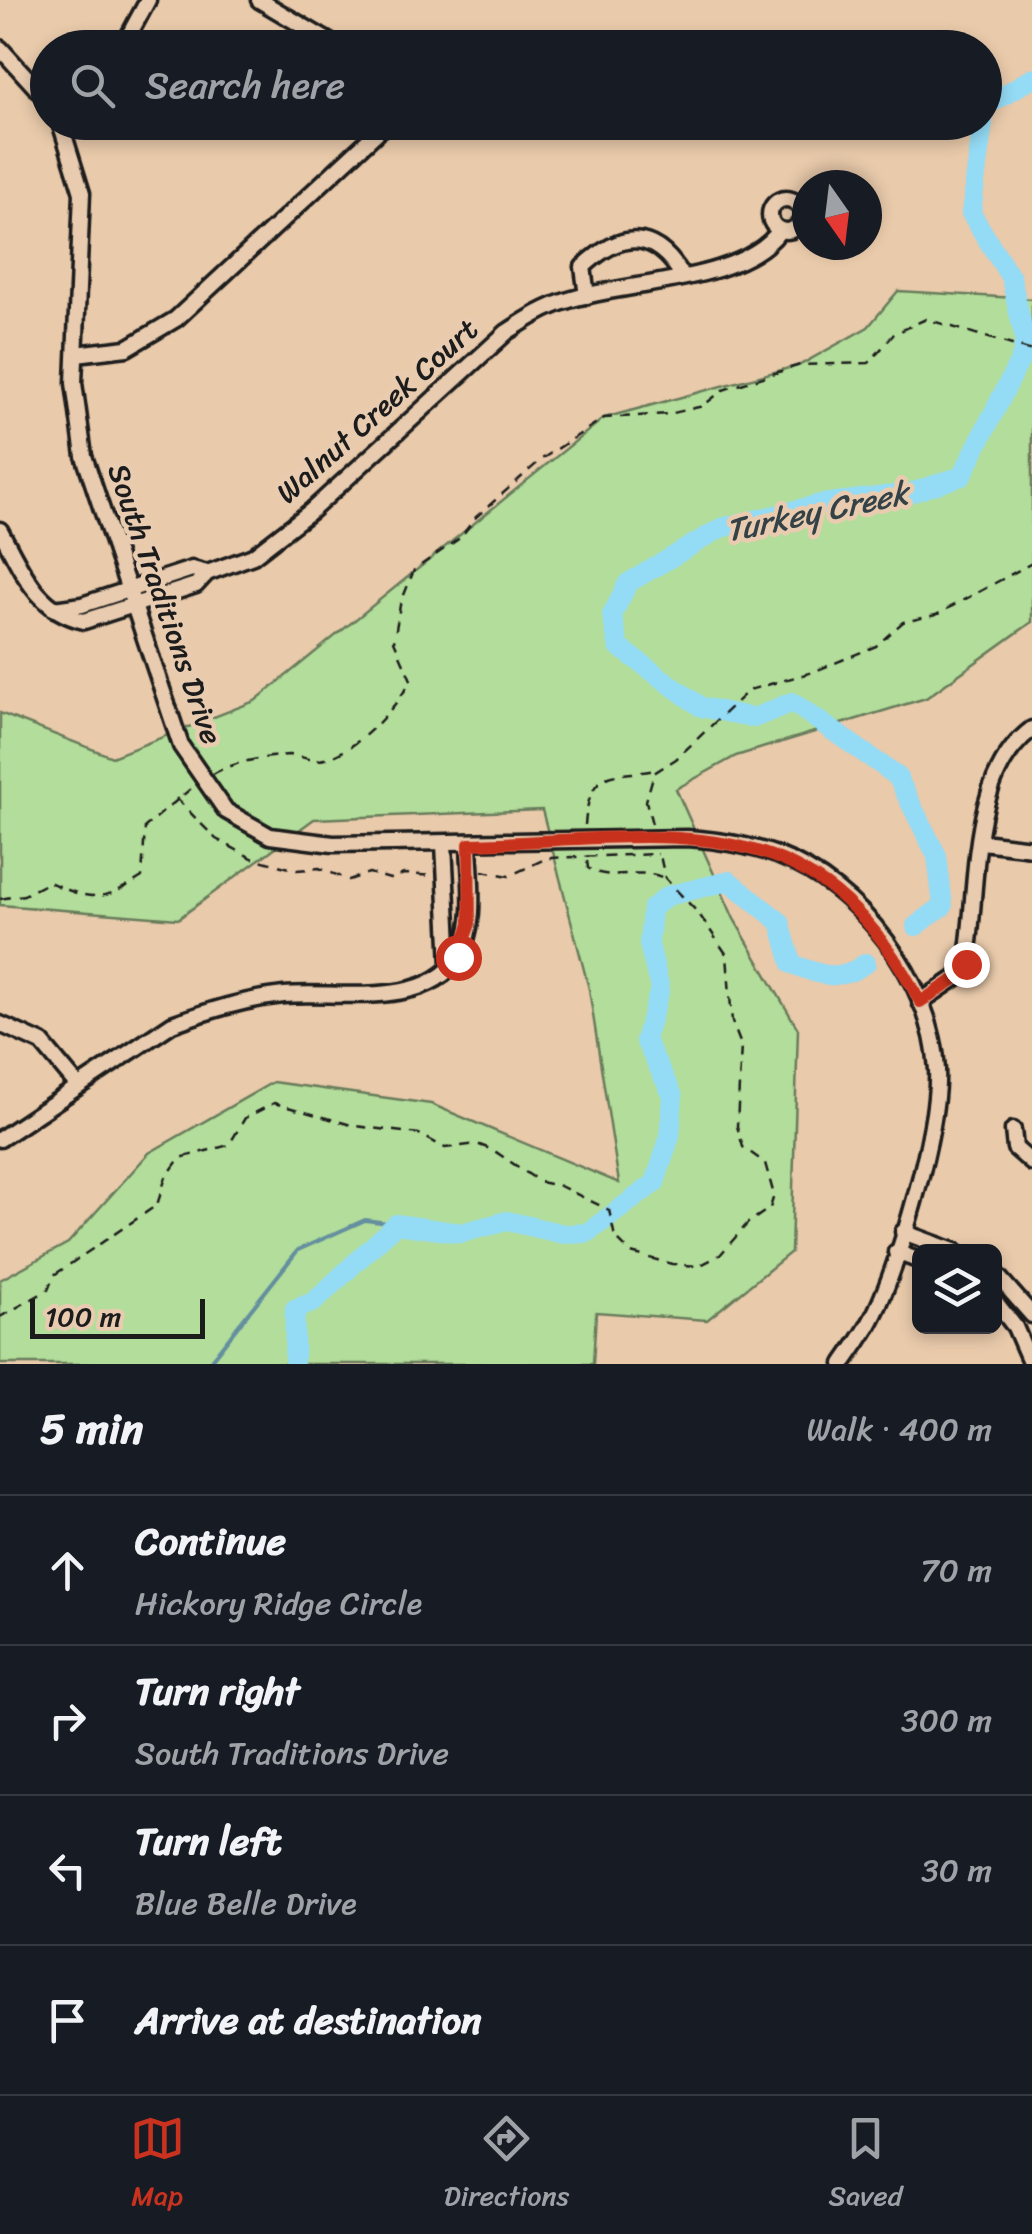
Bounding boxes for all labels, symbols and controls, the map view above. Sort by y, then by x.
search box [30,30,1002,140]
text: Search here [145,52,345,119]
icon: search [65,58,120,113]
north arrow [792,170,882,260]
street label: Walnut Creek Court [263,304,491,518]
street label: South Traditions Drive [92,456,238,752]
water label: Turkey Creek [720,464,917,559]
route start [436,935,482,981]
route end [944,942,990,988]
map controls [912,1244,1002,1334]
button: layers [912,1244,1002,1334]
text: 100 m [45,1292,121,1341]
scale bar [30,1294,205,1338]
text: 5 min [40,1392,143,1466]
text: Walk · 400 m [807,1401,992,1458]
text: Continue [135,1508,286,1575]
text: 70 m [921,1542,992,1599]
icon: ahead [40,1543,95,1598]
text: Hickory Ridge Circle [135,1575,422,1632]
text: Turn right [135,1658,300,1725]
text: 300 m [901,1692,992,1749]
icon: right [40,1693,95,1748]
text: South Traditions Drive [135,1725,449,1782]
text: Turn left [135,1808,281,1875]
text: 30 m [921,1842,992,1899]
icon: left [40,1843,95,1898]
text: Blue Belle Drive [135,1875,357,1932]
text: Arrive at destination [135,1987,482,2054]
icon: arrive [40,1993,95,2048]
tab: Map [130,2111,185,2220]
tab: Directions [444,2111,569,2220]
tab: Saved [829,2111,902,2220]

